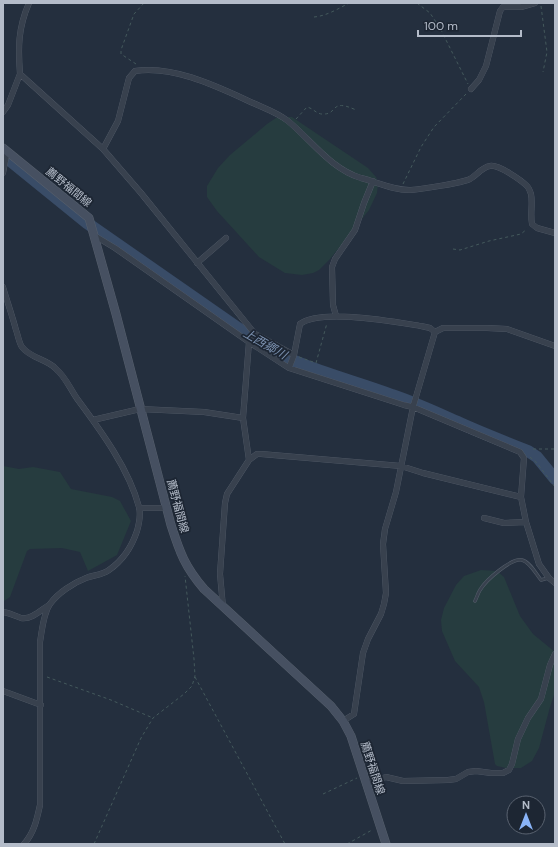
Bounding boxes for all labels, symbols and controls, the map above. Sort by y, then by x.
scale bar [418,12,521,38]
text: 100 m [424,18,458,34]
street label: 薦野福間線 [43,164,95,210]
water label: 上西郷川 [240,325,292,364]
street label: 薦野福間線 [164,478,192,534]
street label: 薦野福間線 [358,740,388,796]
north arrow [506,795,546,835]
text: N [522,798,530,812]

